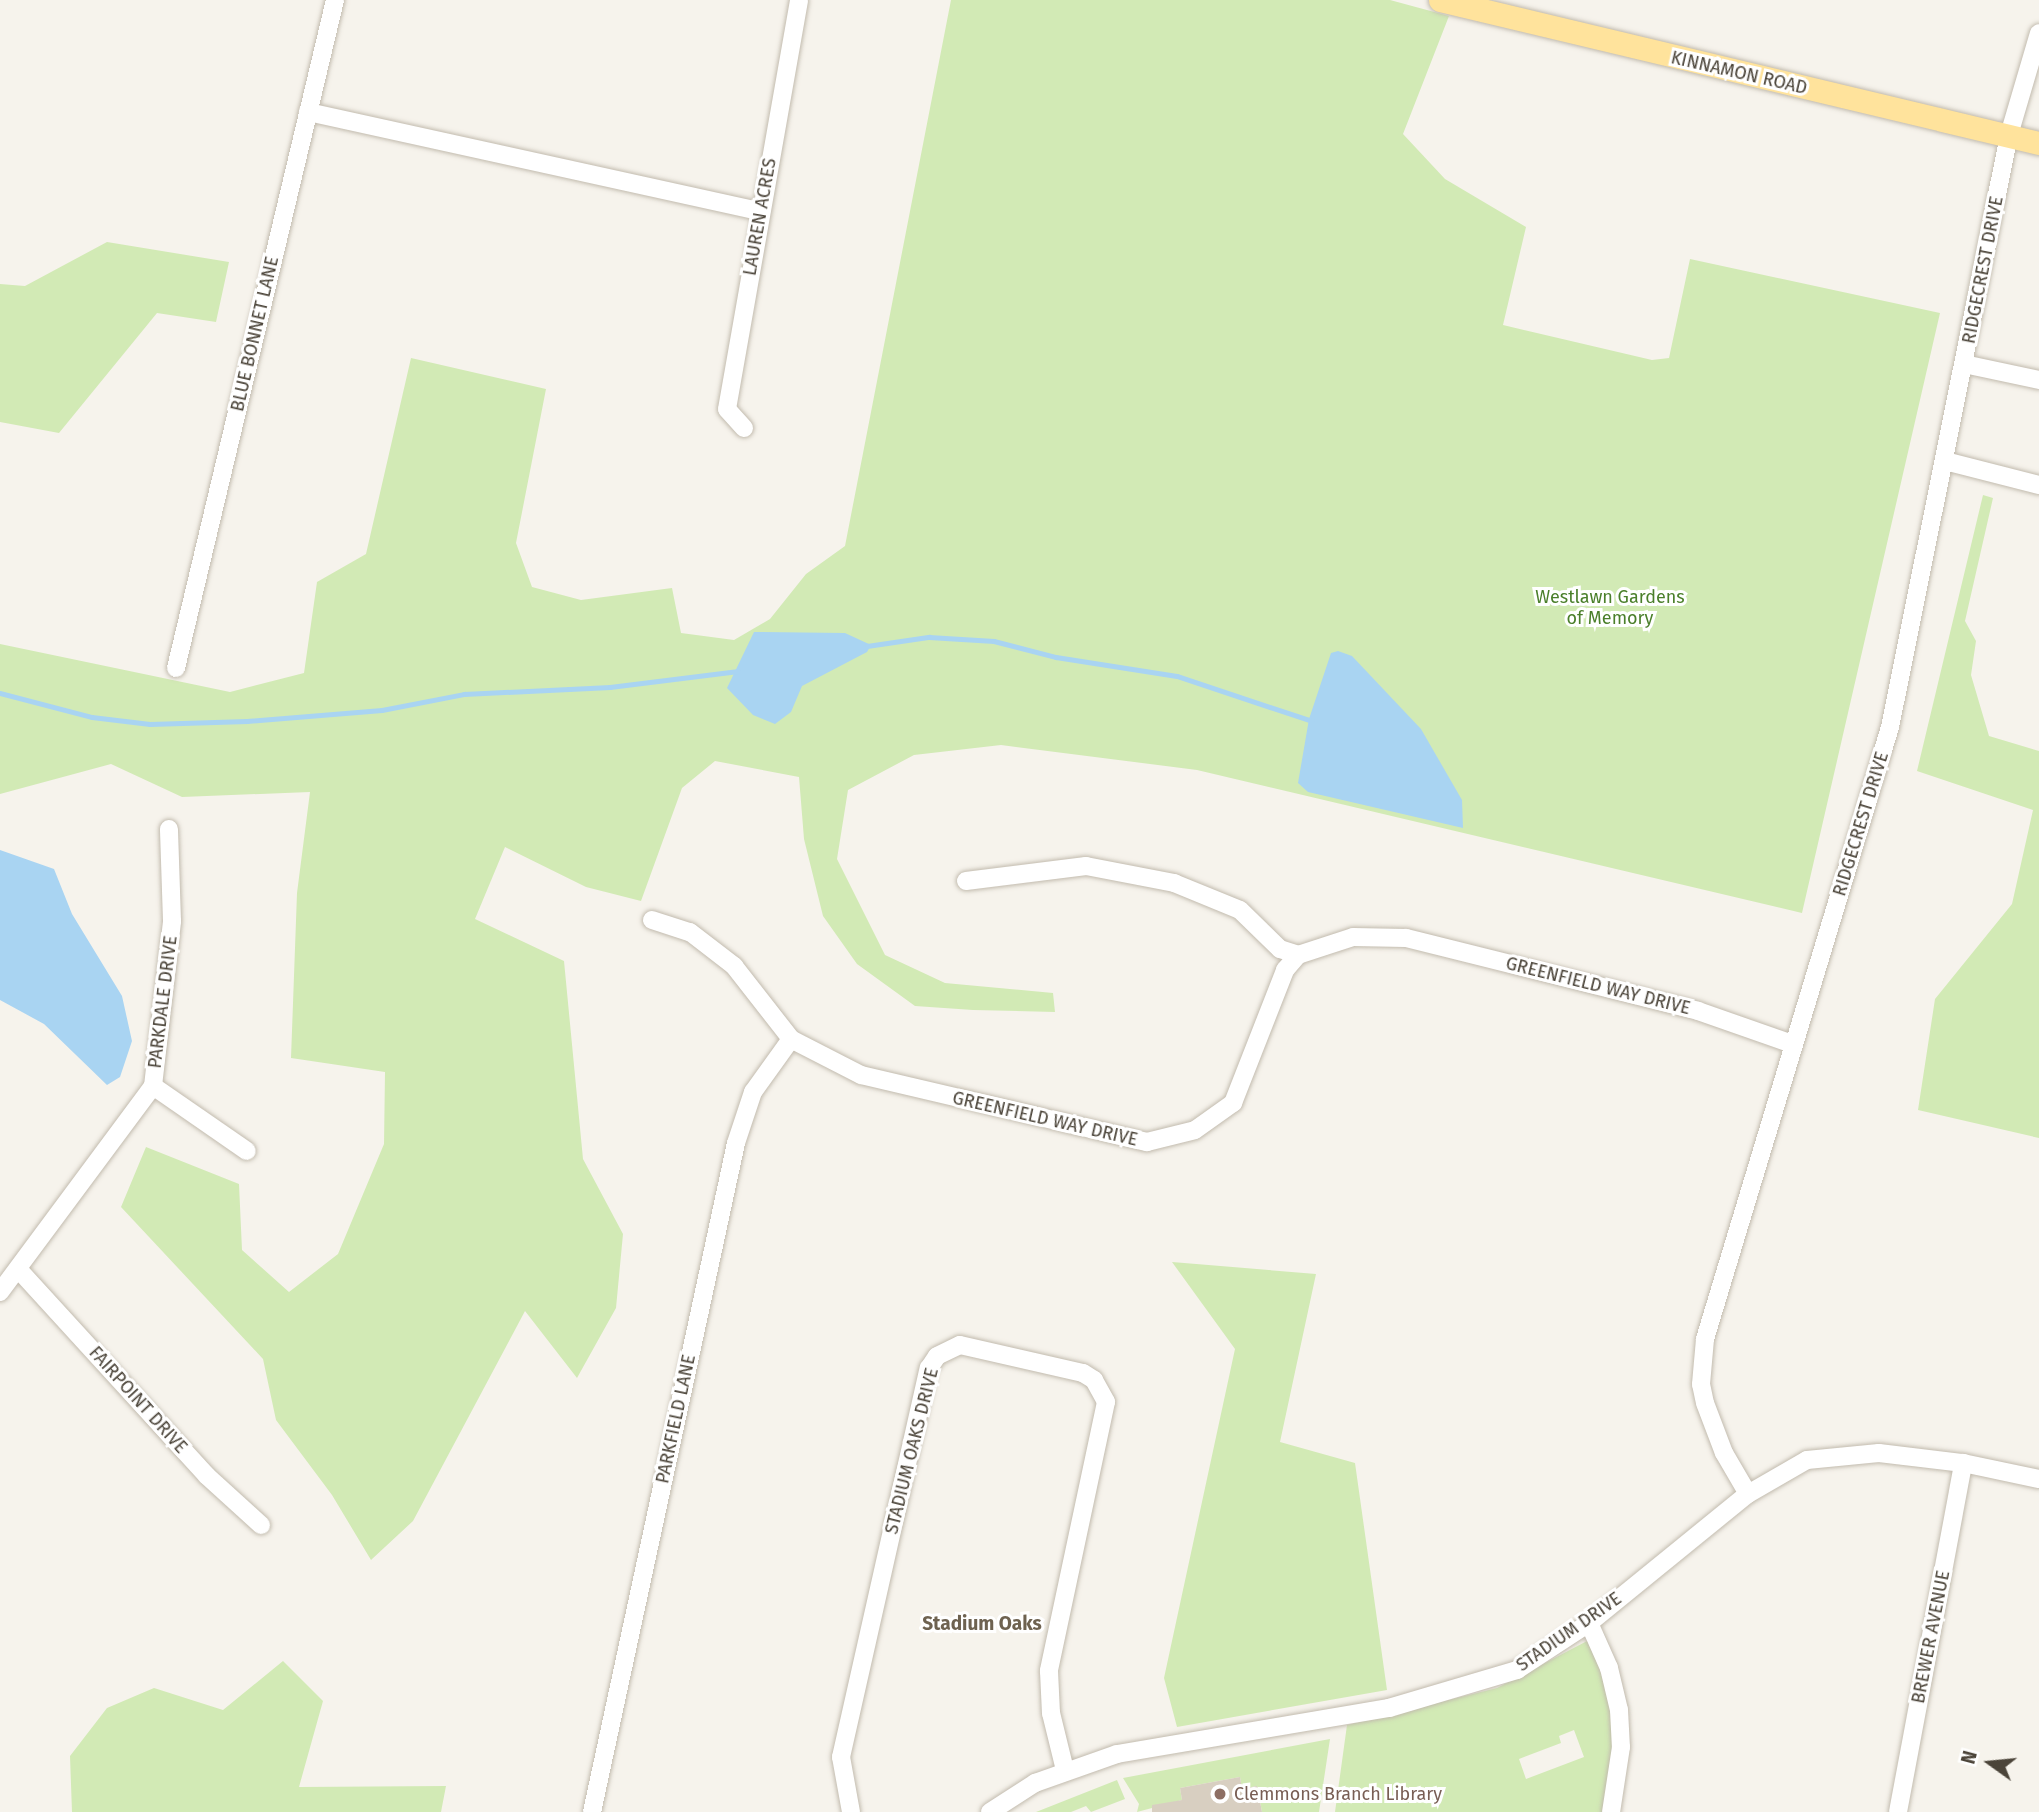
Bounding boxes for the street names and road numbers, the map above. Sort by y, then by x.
street label: KINNAMON ROAD [1669,47,1809,99]
street label: LAUREN ACRES [739,157,781,277]
street label: RIDGECREST DRIVE [1958,194,2008,346]
street label: BLUE BONNET LANE [227,254,283,414]
street label: RIDGECREST DRIVE [1829,749,1893,899]
street label: PARKDALE DRIVE [144,934,182,1070]
street label: GREENFIELD WAY DRIVE [1504,953,1692,1019]
street label: GREENFIELD WAY DRIVE [950,1087,1140,1151]
street label: FAIRPOINT DRIVE [84,1342,192,1458]
street label: PARKFIELD LANE [652,1352,700,1486]
street label: STADIUM OAKS DRIVE [881,1366,943,1536]
street label: BREWER AVENUE [1908,1569,1954,1705]
street label: STADIUM DRIVE [1512,1588,1626,1676]

